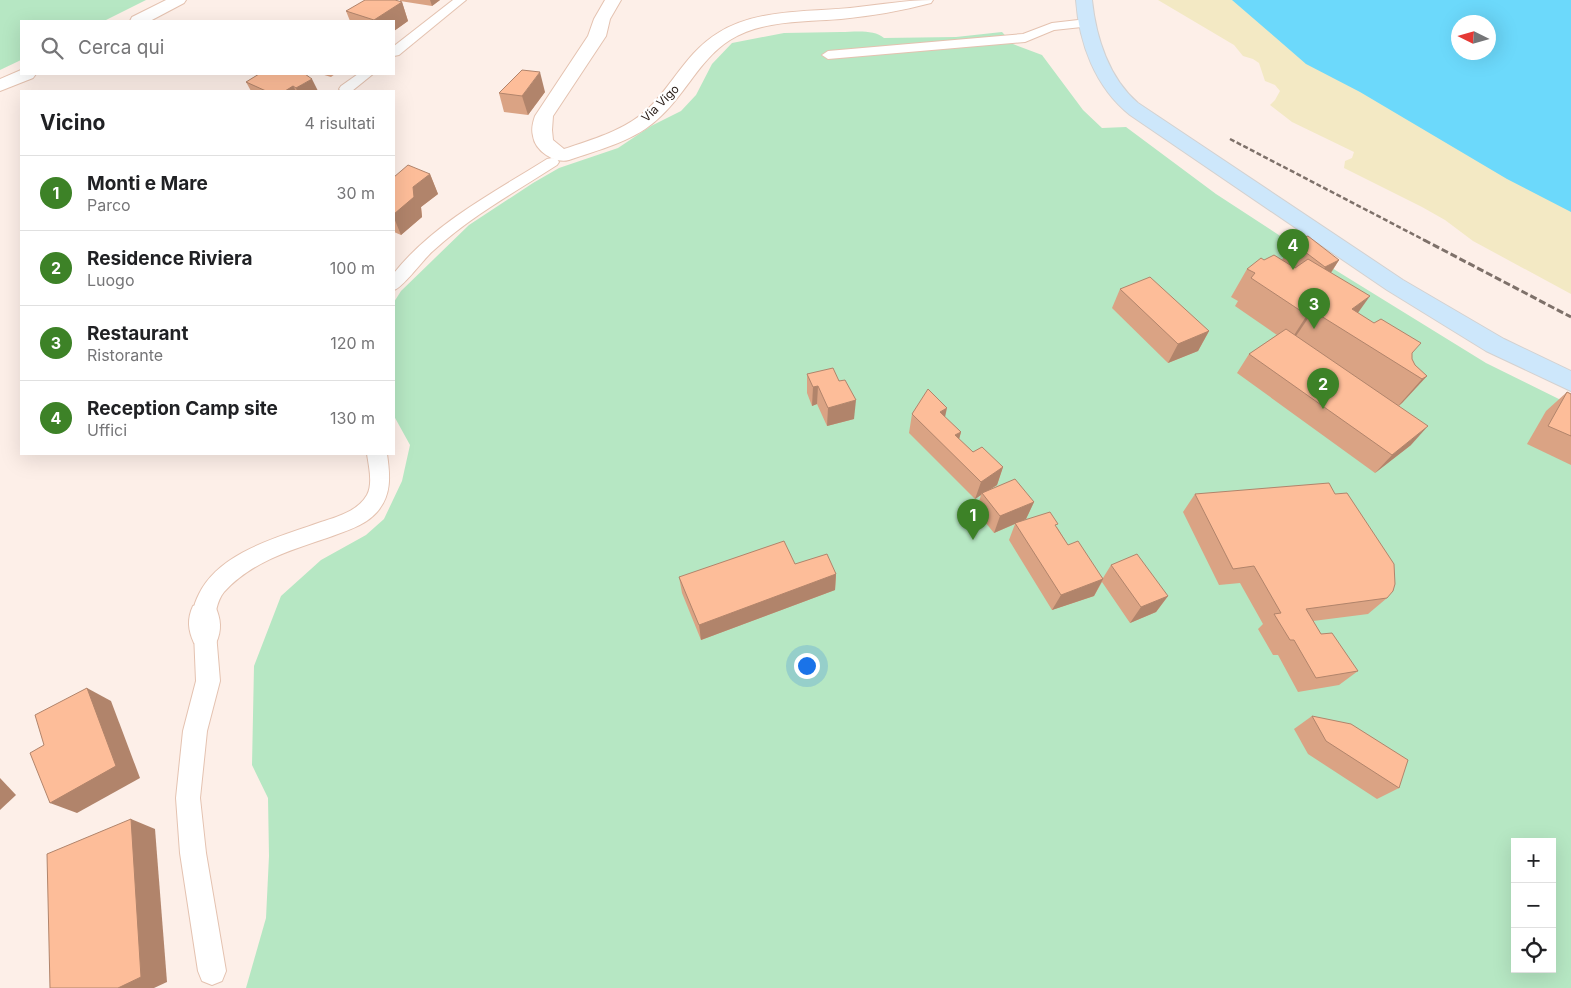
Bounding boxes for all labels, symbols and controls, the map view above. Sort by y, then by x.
north arrow [1451,15,1496,60]
search box [20,20,395,75]
icon: search [38,34,66,62]
text: Cerca qui [78,36,164,59]
street label: Via Vigo [638,81,682,125]
text: Vicino [40,110,105,135]
text: 4 risultati [305,113,375,133]
text: Monti e Mare [87,172,208,195]
text: 1 [53,183,59,203]
text: 30 m [337,183,375,203]
text: Parco [87,195,131,215]
pin: 4 [1277,229,1309,270]
text: Residence Riviera [87,247,252,270]
text: 2 [51,258,61,278]
text: 100 m [330,258,375,278]
text: Luogo [87,270,135,290]
pin: 3 [1298,288,1330,329]
text: Restaurant [87,322,188,345]
text: 3 [51,333,61,353]
text: 120 m [330,333,375,353]
text: Ristorante [87,345,163,365]
pin: 2 [1307,368,1339,409]
text: Reception Camp site [87,397,278,420]
text: 4 [51,408,61,428]
text: 130 m [330,408,375,428]
text: Uffici [87,420,127,440]
pin: 1 [957,499,989,540]
your location [794,653,820,679]
map controls [1511,838,1556,973]
button: + [1511,838,1556,883]
button: − [1511,883,1556,928]
button: locate [1511,928,1556,973]

